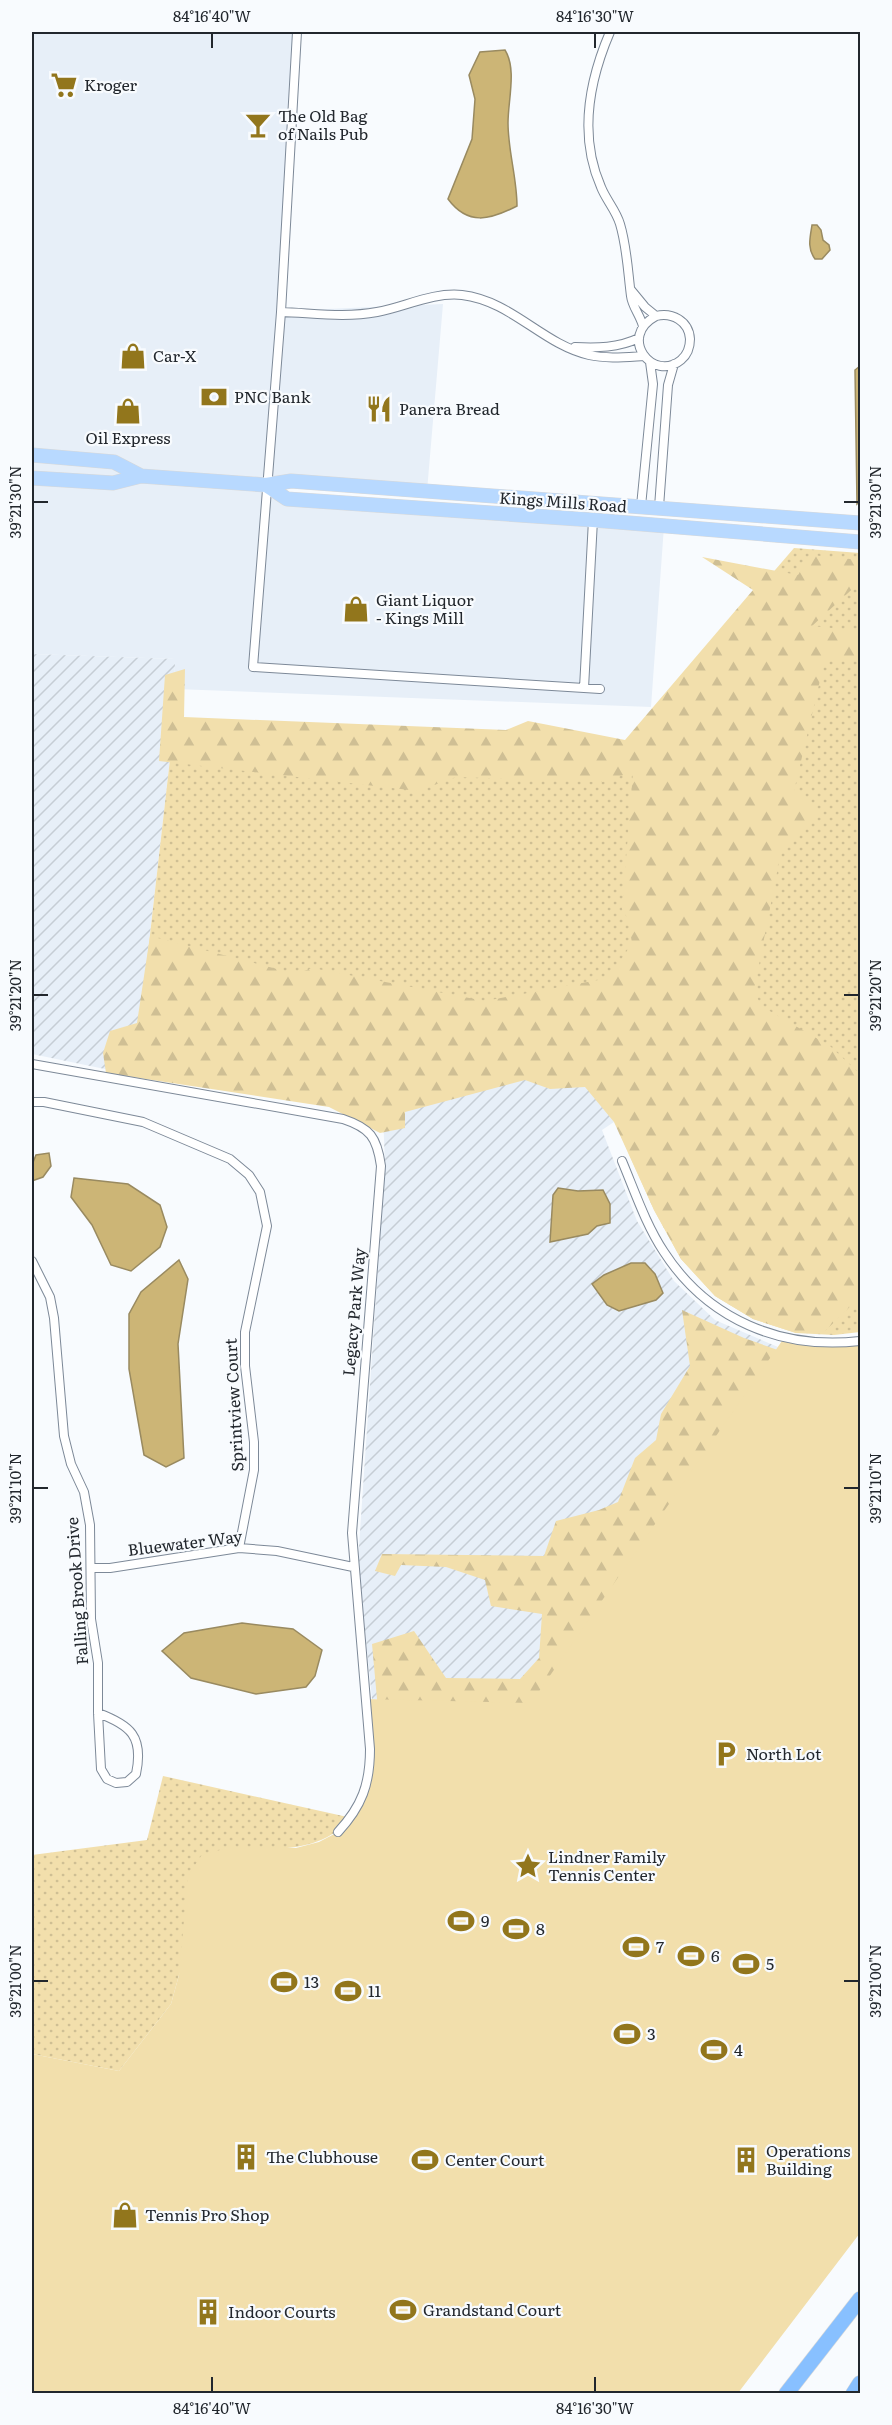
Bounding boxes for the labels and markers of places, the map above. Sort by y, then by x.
supermarket icon: Kroger [49,70,79,100]
place label: Kroger [84,72,138,96]
place label: The Old Bag of Nails Pub [278,103,368,145]
bar icon: The Old Bag of Nails Pub [243,110,273,140]
shop icon: Car-X [118,341,148,371]
place label: Car-X [153,343,197,367]
bank icon: PNC Bank [199,382,229,412]
place label: PNC Bank [234,384,311,408]
restaurant icon: Panera Bread [364,394,394,424]
shop icon: Oil Express [113,396,143,426]
place label: Panera Bread [399,396,500,420]
place label: Oil Express [86,425,170,449]
place label: Giant Liquor - Kings Mill [376,587,474,629]
shop icon: Giant Liquor - Kings Mill [341,594,371,624]
parking icon: North Lot [711,1739,741,1769]
place label: North Lot [746,1741,822,1765]
place label: Lindner Family Tennis Center [548,1844,666,1886]
place icon: Lindner Family Tennis Center [513,1851,543,1881]
sports icon: 9 [446,1906,476,1936]
place label: 9 [481,1908,489,1932]
sports icon: 8 [501,1914,531,1944]
place label: 8 [536,1916,545,1940]
sports icon: 7 [621,1932,651,1962]
place label: 7 [656,1934,664,1958]
sports icon: 6 [676,1941,706,1971]
place label: 6 [711,1943,720,1967]
sports icon: 5 [731,1949,761,1979]
place label: 5 [766,1951,774,1975]
sports icon: 13 [269,1967,299,1997]
place label: 13 [304,1969,319,1993]
sports icon: 11 [333,1976,363,2006]
place label: 11 [368,1978,382,2002]
sports icon: 3 [612,2019,642,2049]
place label: 3 [647,2021,656,2045]
sports icon: 4 [699,2035,729,2065]
place label: 4 [734,2037,743,2061]
place label: Operations Building [766,2138,851,2180]
building icon: The Clubhouse [231,2142,261,2172]
place label: The Clubhouse [266,2144,378,2168]
sports icon: Center Court [410,2145,440,2175]
building icon: Operations Building [731,2145,761,2175]
place label: Center Court [445,2147,545,2171]
shop icon: Tennis Pro Shop [110,2200,140,2230]
place label: Tennis Pro Shop [145,2202,270,2226]
sports icon: Grandstand Court [388,2295,418,2325]
building icon: Indoor Courts [193,2297,223,2327]
place label: Grandstand Court [423,2297,562,2321]
place label: Indoor Courts [228,2299,336,2323]

